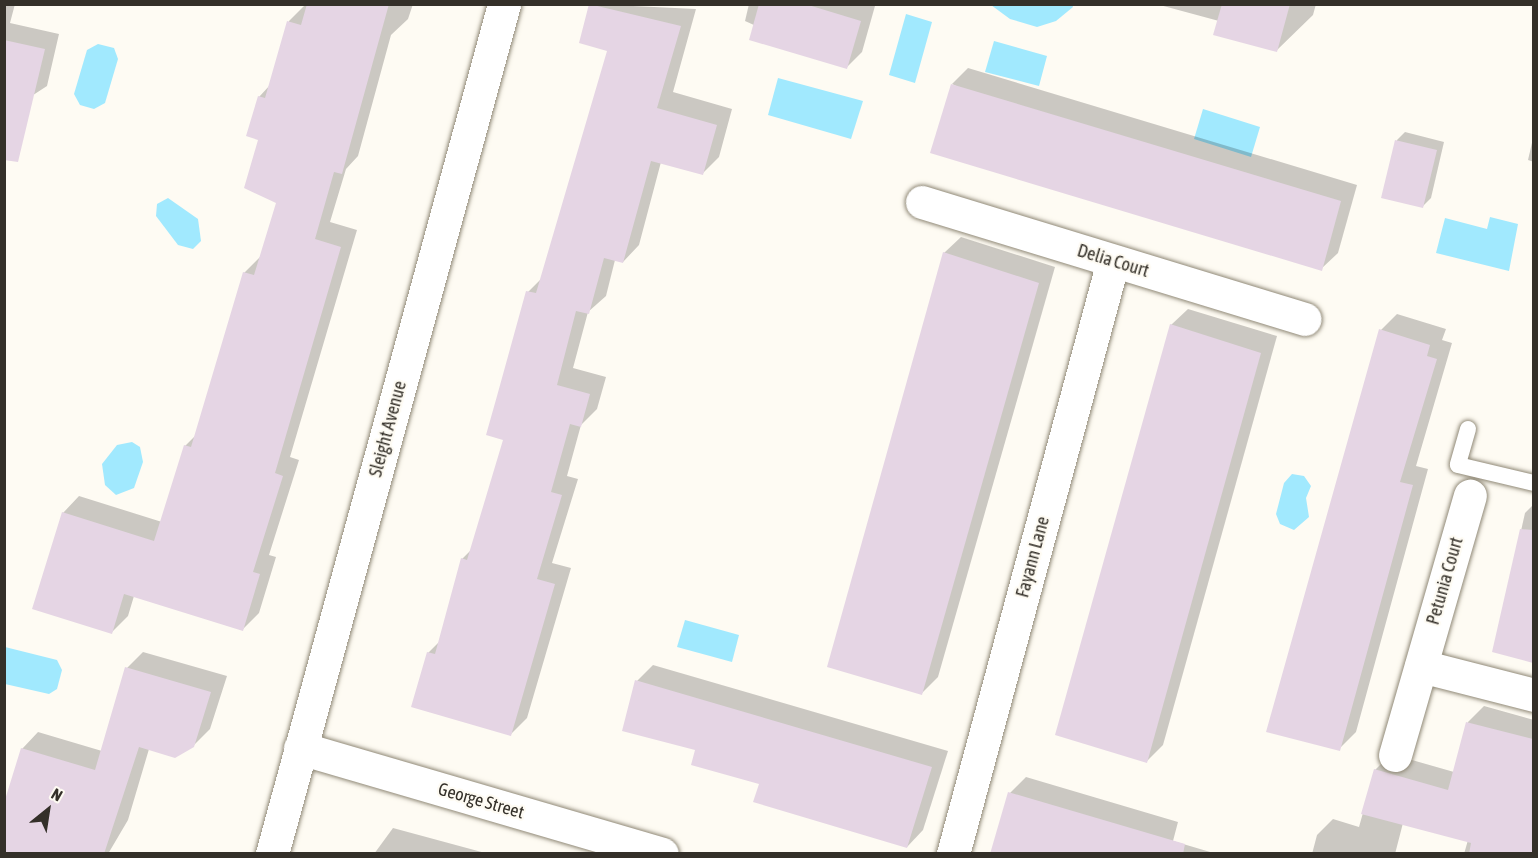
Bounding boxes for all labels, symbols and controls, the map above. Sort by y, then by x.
street label: Delia Court [1075,240,1151,282]
street label: Sleight Avenue [365,379,411,479]
street label: Fayann Lane [1012,514,1054,600]
street label: Petunia Court [1422,535,1468,627]
street label: George Street [436,778,526,824]
north arrow [18,780,78,840]
text: N [48,784,66,805]

